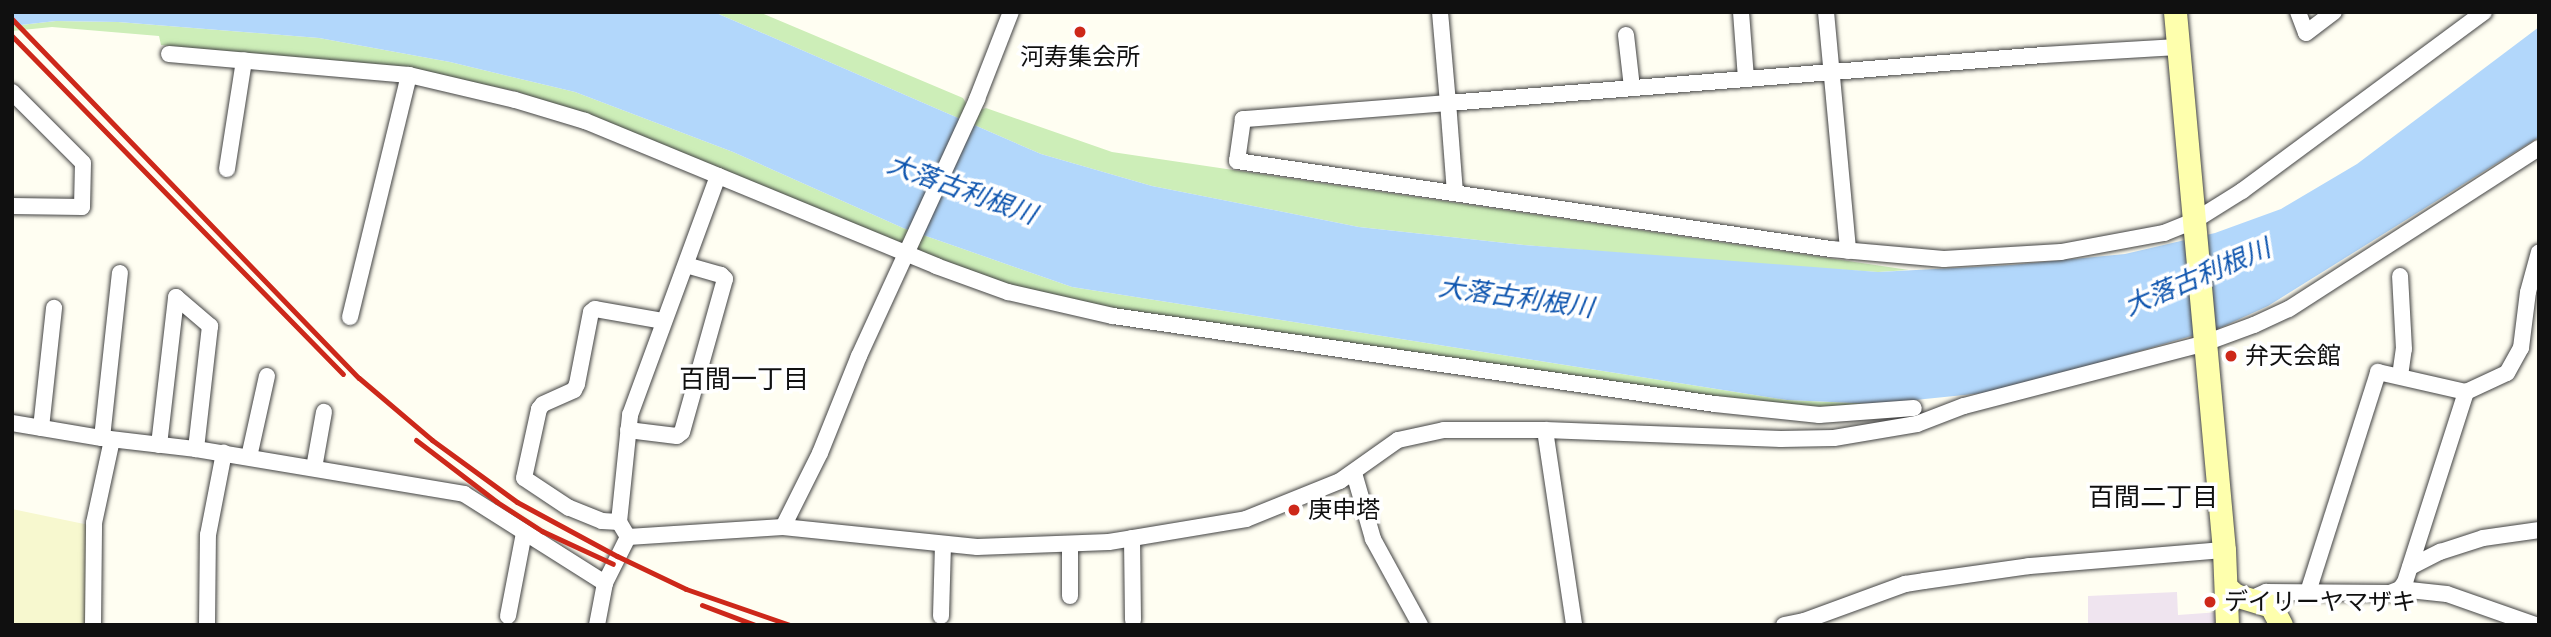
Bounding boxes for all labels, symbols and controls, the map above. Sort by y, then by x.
marker: 河寿集会所 [1072,24,1088,40]
place label: 河寿集会所 [1020,43,1140,71]
water label: 大落古利根川 [883,148,1041,230]
water label: 大落古利根川 [2119,232,2275,322]
water label: 大落古利根川 [1437,271,1595,323]
place label: 弁天会館 [2245,342,2341,370]
marker: 弁天会館 [2223,348,2239,364]
district label: 百間一丁目 [679,363,809,395]
district label: 百間二丁目 [2088,481,2218,513]
place label: 庚申塔 [1308,496,1380,524]
marker: 庚申塔 [1286,502,1302,518]
place label: デイリーヤマザキ [2224,588,2416,616]
marker: デイリーヤマザキ [2202,594,2218,610]

